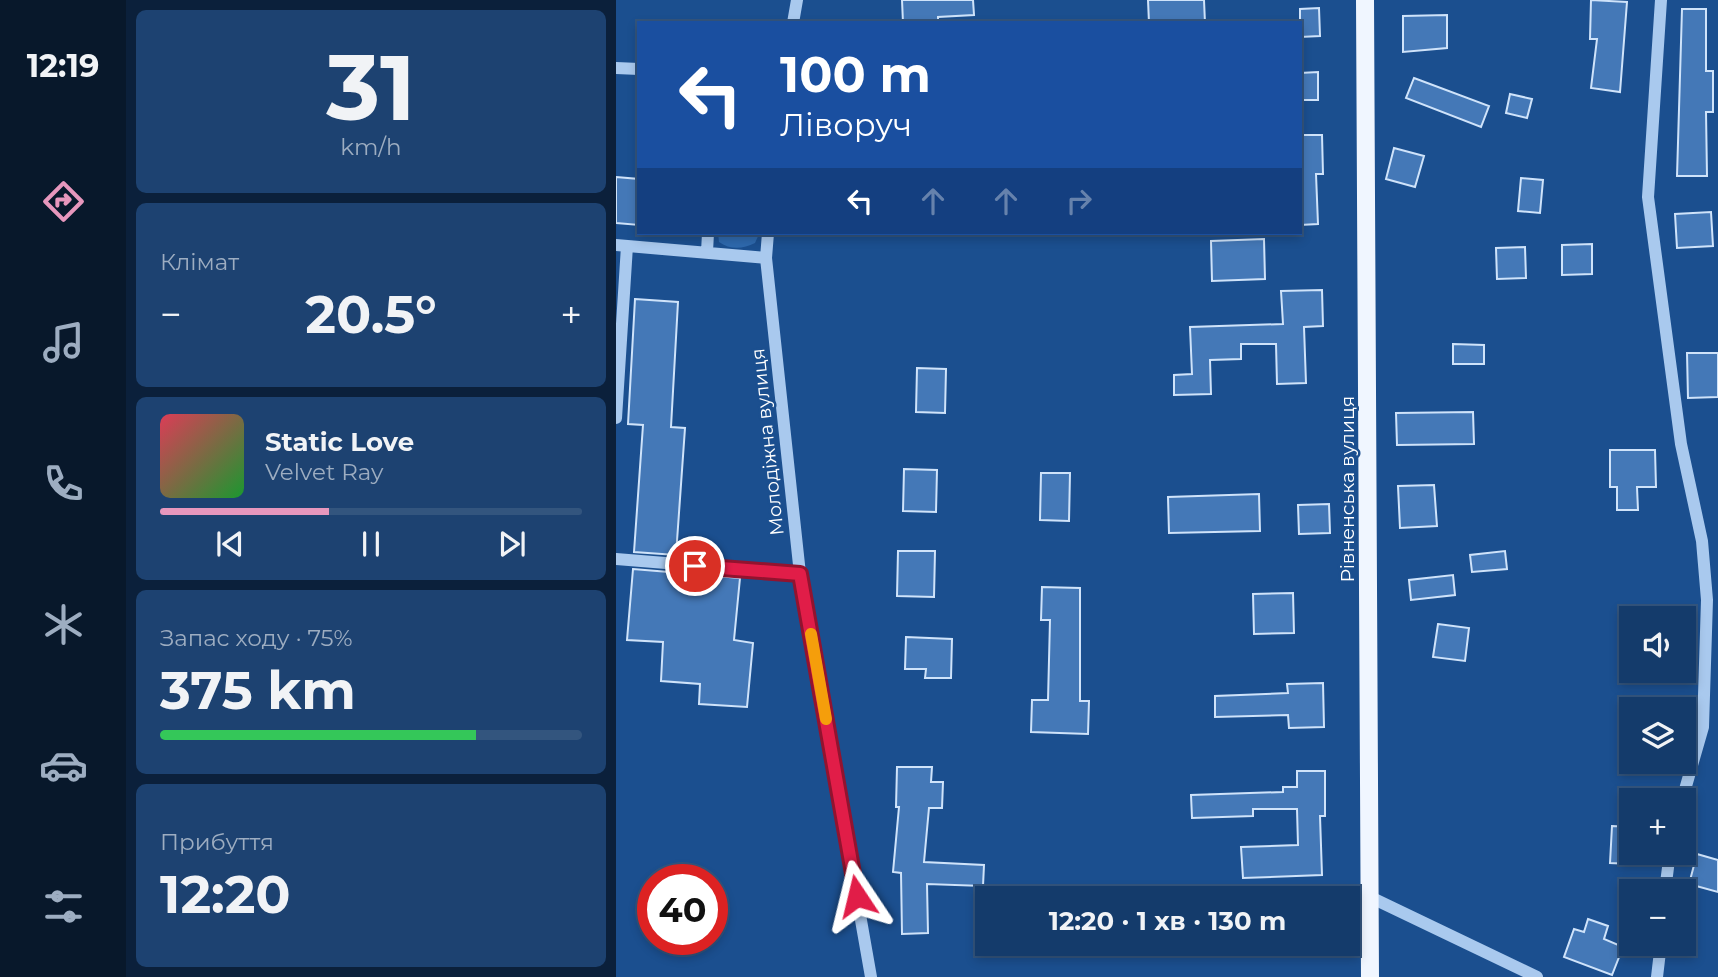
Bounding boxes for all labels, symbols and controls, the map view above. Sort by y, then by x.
text: 31 [326,32,416,143]
text: 100 m [780,45,931,104]
text: 12:19 [27,46,99,85]
icon: left [665,49,756,140]
text: Ліворуч [780,105,912,144]
text: km/h [340,133,402,161]
icon: directions [39,177,88,226]
icon: left [841,182,879,220]
icon: ahead [914,182,952,220]
icon: ahead [987,182,1025,220]
icon: right [1060,182,1098,220]
text: Клімат [160,248,239,276]
text: 20.5° [305,283,437,346]
text: − [160,291,182,338]
text: + [560,291,582,338]
icon: music [39,318,88,367]
street label: Молодіжна вулиця [746,347,789,537]
street label: Рівненська вулиця [1336,396,1359,582]
text: Static Love [265,426,414,458]
text: Velvet Ray [265,458,383,486]
icon: phone [39,459,88,508]
icon: previous [211,525,249,563]
icon: pause [352,525,390,563]
icon: next [493,525,531,563]
pin [665,536,725,596]
icon: arrive [676,547,714,585]
icon: climate [39,600,88,649]
map controls [1619,606,1696,956]
button: sound [1619,606,1696,683]
text: Запас ходу · 75% [160,624,352,652]
text: 375 km [160,659,356,722]
button: layers [1619,697,1696,774]
icon: car [39,741,88,790]
button: + [1619,788,1696,865]
text: Прибуття [160,828,274,856]
position arrow [820,859,894,933]
text: 12:20 [160,863,291,926]
speed limit sign: 40 [637,864,728,955]
button: − [1619,879,1696,956]
icon: filters [39,882,88,931]
text: 12:20 · 1 хв · 130 m [1049,905,1286,937]

